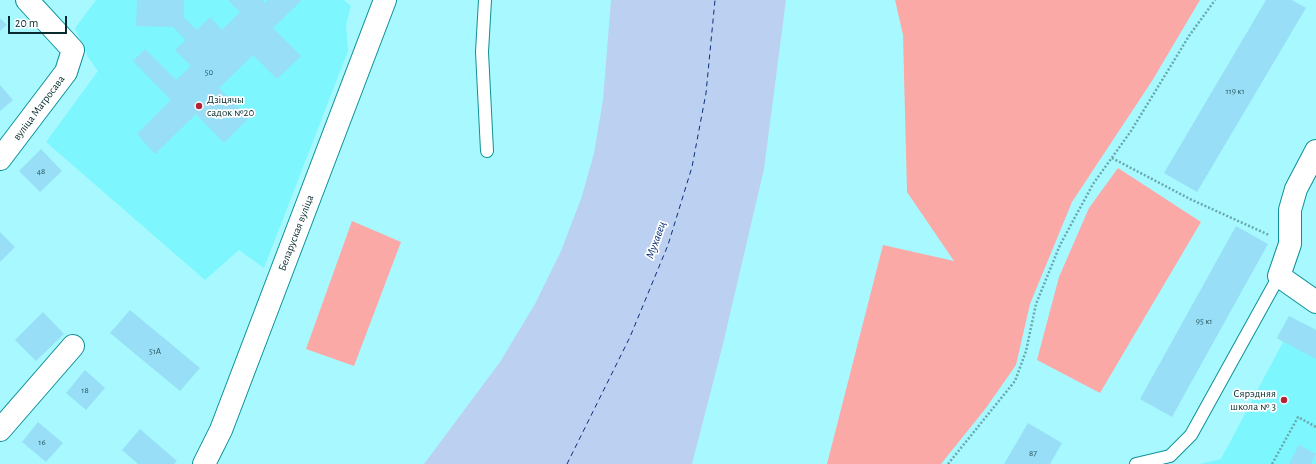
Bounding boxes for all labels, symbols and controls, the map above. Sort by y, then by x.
scale bar [10,8,69,34]
text: 20 m [15,17,38,29]
house number: 50 [205,67,213,77]
street label: вуліца Матросава [10,73,68,143]
house number: 119 к1 [1225,86,1245,96]
place label: Дзіцячы садок №20 [207,93,254,119]
marker: Дзіцячы садок №20 [194,101,204,111]
house number: 48 [37,166,45,176]
street label: Беларуская вуліца [275,193,317,273]
water label: Мухавец [643,219,669,261]
house number: 95 к1 [1196,316,1212,326]
house number: 51А [149,346,161,356]
house number: 18 [81,385,89,395]
place label: Сярэдняя школа № 3 [1230,387,1276,413]
marker: Сярэдняя школа № 3 [1279,395,1289,405]
house number: 16 [38,437,46,447]
house number: 87 [1029,448,1037,458]

